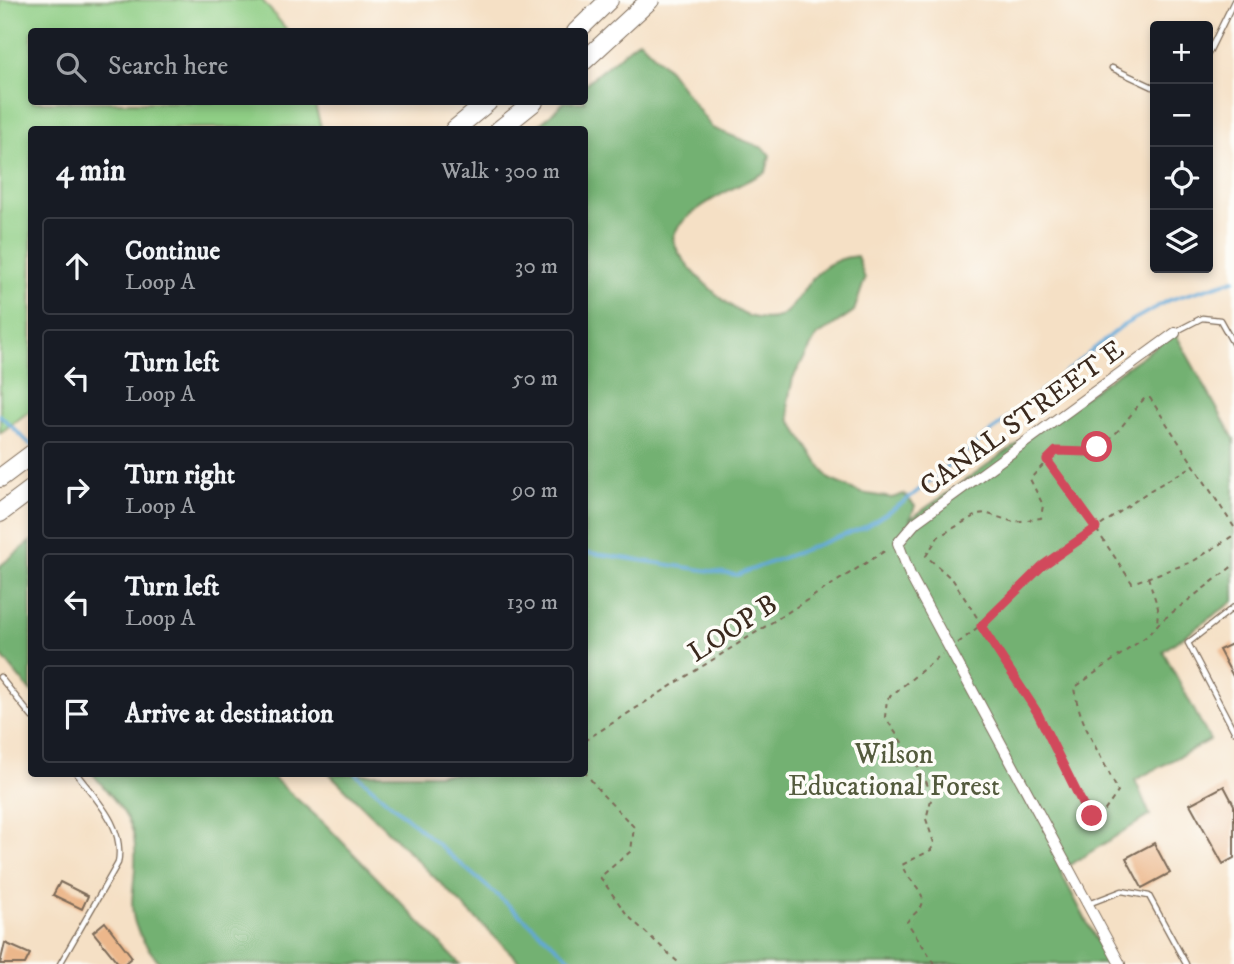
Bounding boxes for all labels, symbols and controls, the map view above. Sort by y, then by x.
map controls [1150,21,1213,273]
button: + [1150,21,1213,84]
search box [28,28,588,105]
icon: search [52,48,90,86]
text: Search here [108,50,228,83]
button: − [1150,84,1213,147]
button: locate [1150,147,1213,210]
text: 4 min [56,153,126,190]
text: Walk · 300 m [441,157,560,186]
button: layers [1150,210,1213,273]
text: Continue [125,235,220,268]
icon: ahead [58,247,96,285]
text: 30 m [515,252,558,281]
text: Loop A [125,268,195,297]
street label: CANAL STREET E [913,332,1131,504]
text: Turn left [125,347,219,380]
icon: left [58,359,96,397]
text: 50 m [512,364,558,393]
text: Loop A [125,380,195,409]
route start [1081,431,1112,462]
text: Turn right [125,459,235,492]
icon: right [58,471,96,509]
text: 90 m [512,476,558,505]
text: Loop A [125,492,195,521]
text: Turn left [125,571,219,604]
icon: left [58,583,96,621]
street label: LOOP B [682,586,784,670]
text: 130 m [506,588,558,617]
text: Loop A [125,604,195,633]
icon: arrive [58,695,96,733]
text: Arrive at destination [125,698,334,731]
park label: Wilson Educational Forest [788,737,1000,804]
route end [1076,800,1107,831]

